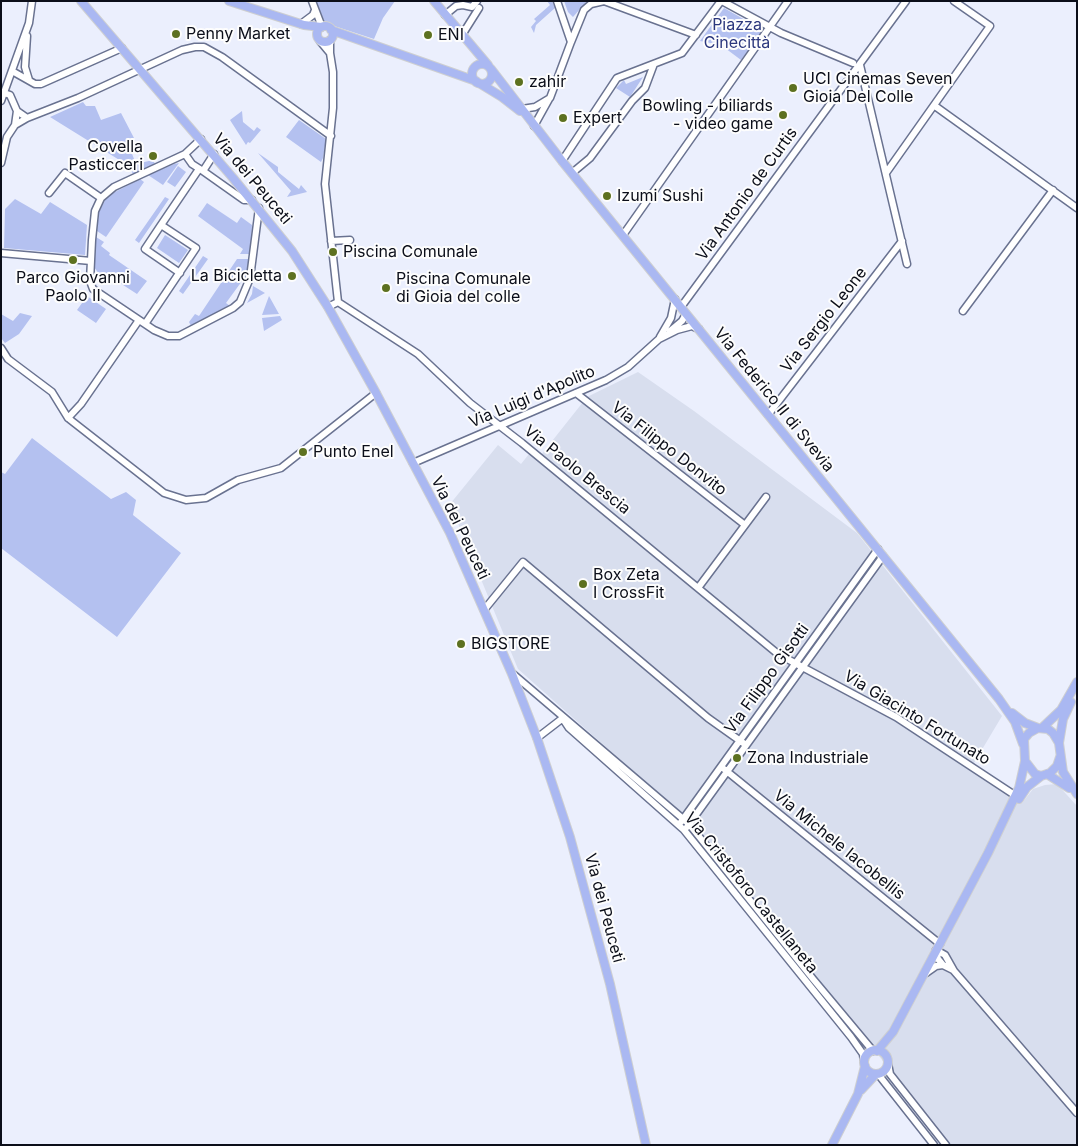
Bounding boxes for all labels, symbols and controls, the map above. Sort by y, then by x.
park label: Piazza Cinecittà [704,15,770,53]
place label: Penny Market [186,24,290,44]
place label: ENI [438,25,464,45]
marker: Penny Market [170,28,182,40]
marker: ENI [422,29,434,41]
place label: UCI Cinemas Seven Gioia Del Colle [803,69,952,107]
place label: zahir [529,72,566,92]
marker: zahir [513,76,525,88]
marker: UCI Cinemas Seven Gioia Del Colle [787,82,799,94]
place label: Bowling - biliards - video game [642,96,773,134]
place label: Expert [573,108,622,128]
marker: Bowling - biliards - video game [777,109,789,121]
marker: Expert [557,112,569,124]
street label: Via Antonio de Curtis [692,124,802,264]
street label: Via dei Peuceti [209,130,295,228]
place label: Covella Pasticceri [68,137,143,175]
marker: Covella Pasticceri [147,150,159,162]
place label: Izumi Sushi [617,186,703,206]
marker: Izumi Sushi [601,190,613,202]
place label: Piscina Comunale [343,242,478,262]
marker: Piscina Comunale [327,246,339,258]
marker: Parco Giovanni Paolo II [67,254,79,266]
street label: Via Sergio Leone [777,264,871,376]
place label: La Bicicletta [191,266,282,286]
place label: Parco Giovanni Paolo II [16,268,130,306]
place label: Piscina Comunale di Gioia del colle [396,269,531,307]
marker: La Bicicletta [286,270,298,282]
marker: Piscina Comunale di Gioia del colle [380,282,392,294]
street label: Via Federico II di Svevia [710,324,838,476]
street label: Via Luigi d'Apolito [466,362,598,432]
street label: Via Filippo Donvito [608,398,730,500]
street label: Via Paolo Brescia [520,421,634,519]
place label: Punto Enel [313,442,394,462]
marker: Punto Enel [297,446,309,458]
street label: Via dei Peuceti [427,473,493,583]
place label: Box Zeta I CrossFit [593,565,664,603]
marker: Box Zeta I CrossFit [577,578,589,590]
street label: Via Filippo Gisotti [721,620,813,738]
place label: BIGSTORE [471,634,550,654]
marker: BIGSTORE [455,638,467,650]
street label: Via Giacinto Fortunato [840,667,994,769]
place label: Zona Industriale [747,748,869,768]
marker: Zona Industriale [731,752,743,764]
street label: Via Michele Iacobellis [769,786,909,904]
street label: Via Cristoforo Castellaneta [680,809,822,977]
street label: Via dei Peuceti [580,851,628,965]

